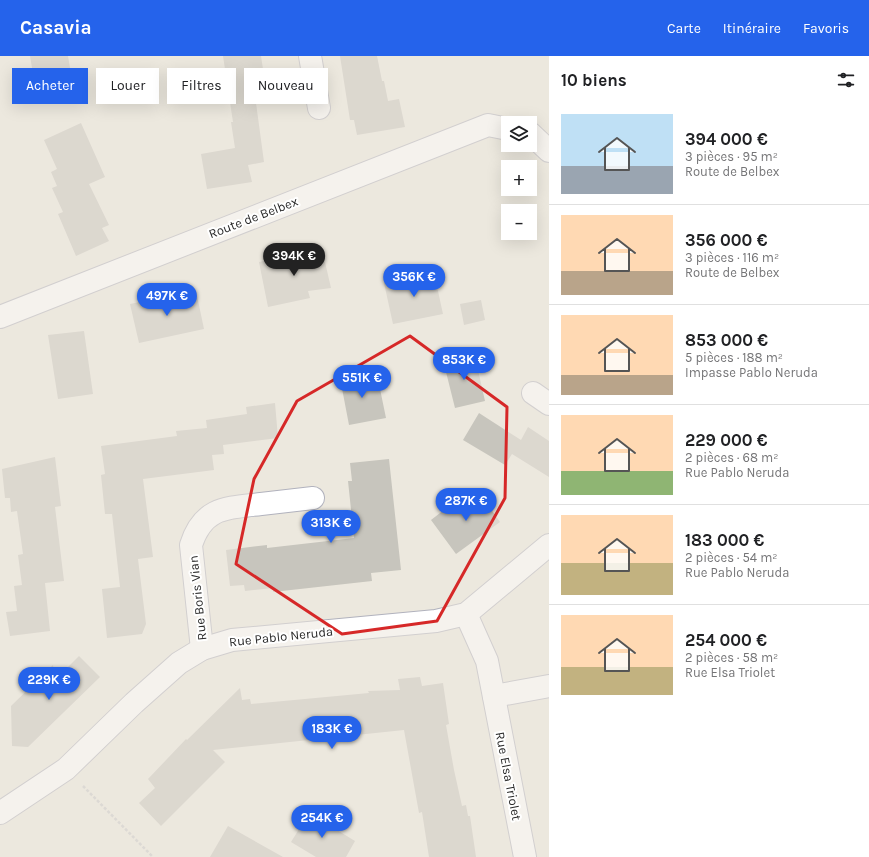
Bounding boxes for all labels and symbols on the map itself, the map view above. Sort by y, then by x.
street label: Route de Belbex [206,193,300,241]
pin: 394K € [261,243,327,277]
pin: 356K € [381,264,447,298]
pin: 497K € [134,283,200,317]
pin: 853K € [431,347,497,381]
pin: 551K € [329,365,395,399]
pin: 287K € [433,488,499,522]
pin: 313K € [298,510,364,544]
street label: Rue Boris Vian [186,555,209,641]
street label: Rue Pablo Neruda [228,624,334,649]
pin: 229K € [16,667,82,701]
pin: 183K € [299,716,365,750]
street label: Rue Elsa Triolet [493,730,524,822]
pin: 254K € [289,805,355,839]

